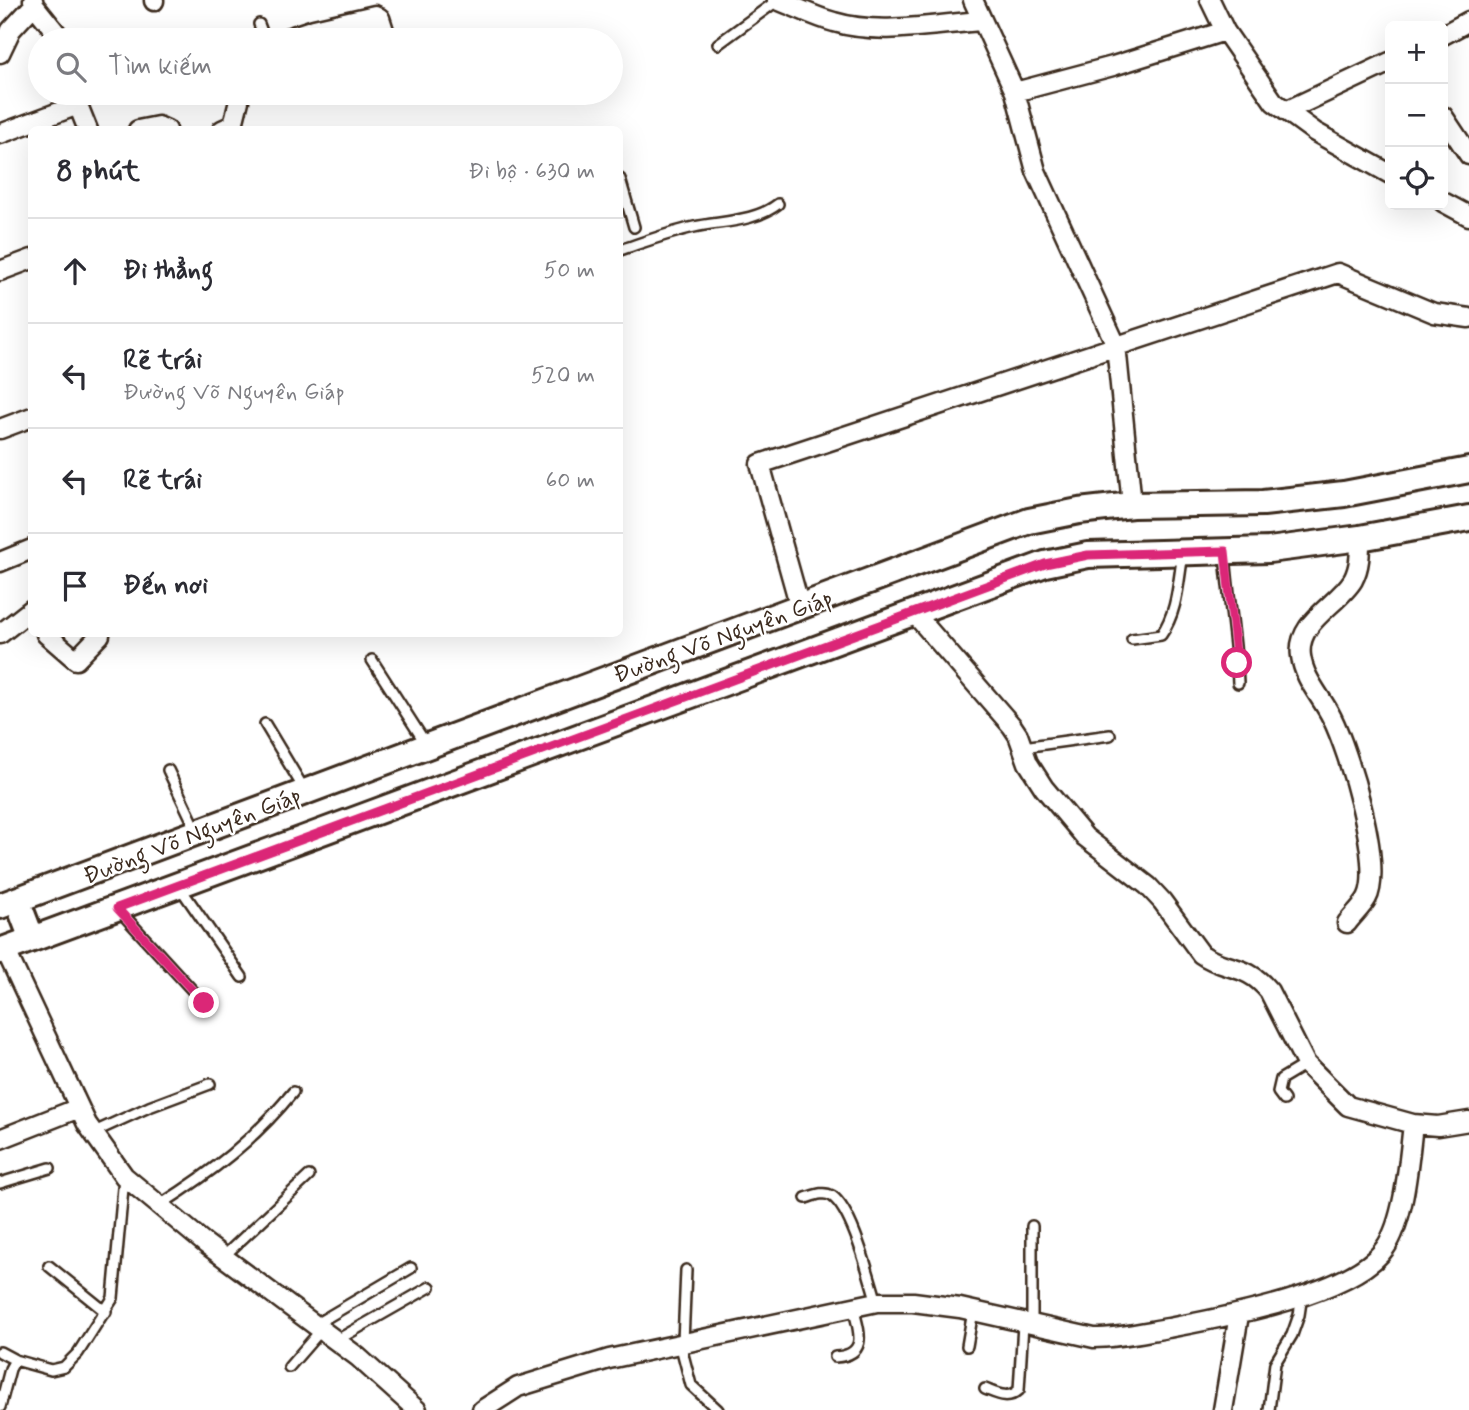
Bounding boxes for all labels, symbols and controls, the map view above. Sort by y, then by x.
map controls [1385,21,1448,210]
button: + [1385,21,1448,84]
search box [28,28,623,105]
icon: search [52,48,90,86]
text: Tìm kiếm [108,50,212,84]
button: − [1385,84,1448,147]
button: locate [1385,147,1448,210]
text: 8 phút [56,152,140,191]
text: Đi bộ · 630 m [468,157,595,187]
icon: ahead [56,252,94,290]
text: Đi thẳng [123,254,213,288]
text: 50 m [544,256,595,286]
text: Rẽ trái [123,344,202,378]
icon: left [56,357,94,395]
text: 520 m [531,361,595,391]
text: Đường Võ Nguyên Giáp [123,378,345,408]
icon: left [56,462,94,500]
text: Rẽ trái [123,464,202,498]
text: 60 m [546,466,595,496]
icon: arrive [56,567,94,605]
text: Đến nơi [123,569,208,603]
street label: Đường Võ Nguyên Giáp [610,583,839,694]
route start [1221,647,1252,678]
street label: Đường Võ Nguyên Giáp [79,780,307,895]
route end [188,987,219,1018]

